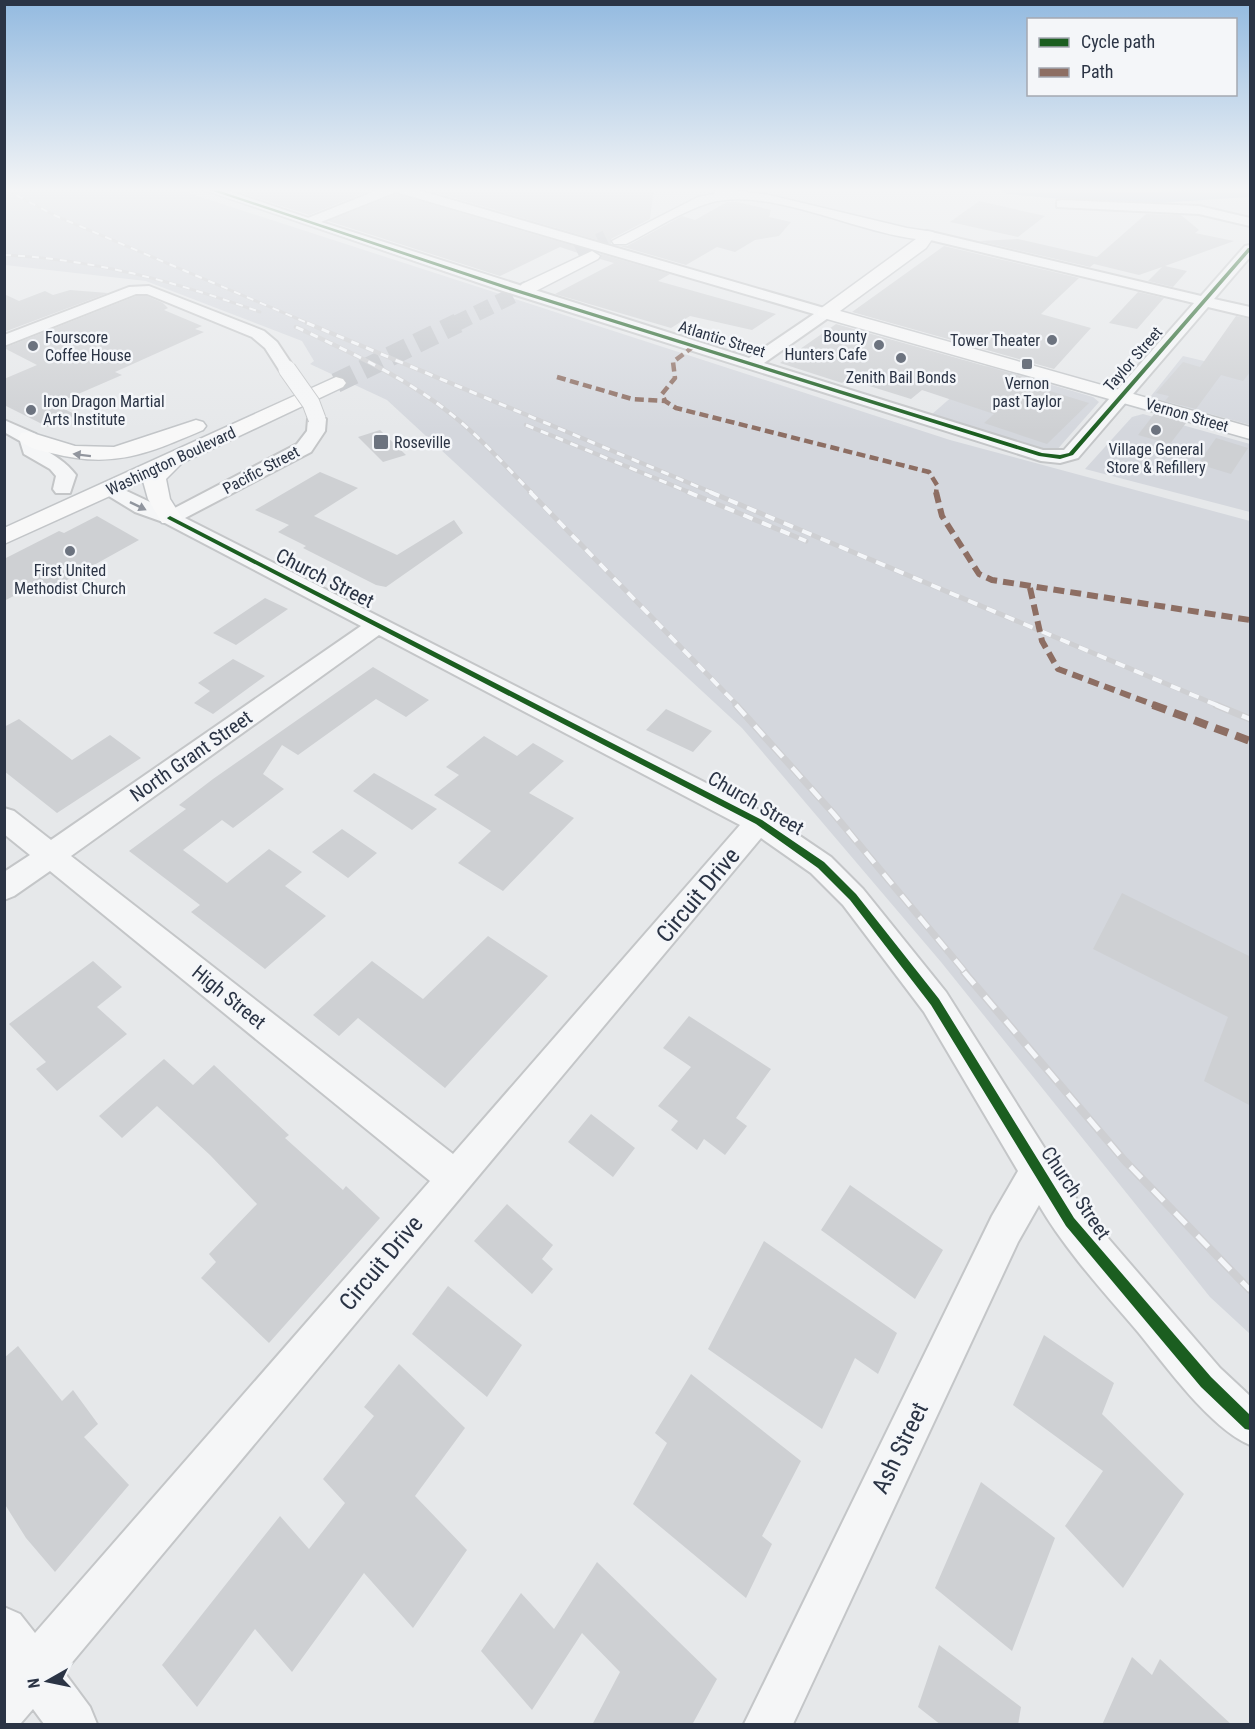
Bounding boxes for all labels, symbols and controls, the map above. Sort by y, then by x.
legend [1027,18,1237,96]
text: Cycle path [1081,31,1155,52]
text: Path [1081,61,1114,82]
street label: Atlantic Street [676,317,768,361]
street label: Taylor Street [1100,323,1166,395]
place label: Bounty Hunters Cafe [784,327,867,364]
place label: Fourscore Coffee House [45,328,131,365]
place label: Tower Theater [950,331,1040,350]
marker: Tower Theater [1045,333,1059,347]
marker: Bounty Hunters Cafe [872,338,886,352]
marker: Fourscore Coffee House [26,339,40,353]
marker: Zenith Bail Bonds [894,351,908,365]
marker: Vernon past Taylor [1020,357,1034,371]
place label: Zenith Bail Bonds [846,368,956,387]
place label: Vernon past Taylor [992,374,1062,411]
place label: Iron Dragon Martial Arts Institute [43,392,165,429]
street label: Vernon Street [1143,394,1231,436]
marker: Iron Dragon Martial Arts Institute [24,403,38,417]
street label: Washington Boulevard [103,423,239,499]
marker: Village General Store & Refillery [1149,423,1163,437]
marker: Roseville [372,433,390,451]
place label: Roseville [394,433,451,452]
place label: Village General Store & Refillery [1106,440,1206,477]
street label: Pacific Street [219,442,303,498]
one-way arrow [72,450,91,460]
one-way arrow [130,501,147,510]
street label: Church Street [272,543,378,613]
marker: First United Methodist Church [63,544,77,558]
place label: First United Methodist Church [14,561,126,598]
street label: North Grant Street [125,705,257,807]
street label: Church Street [704,766,808,840]
street label: Circuit Drive [650,842,746,948]
street label: High Street [187,960,271,1034]
street label: Church Street [1036,1142,1116,1244]
street label: Circuit Drive [333,1210,429,1316]
street label: Ash Street [866,1398,934,1498]
north arrow [18,1651,78,1711]
text: N [24,1677,44,1690]

